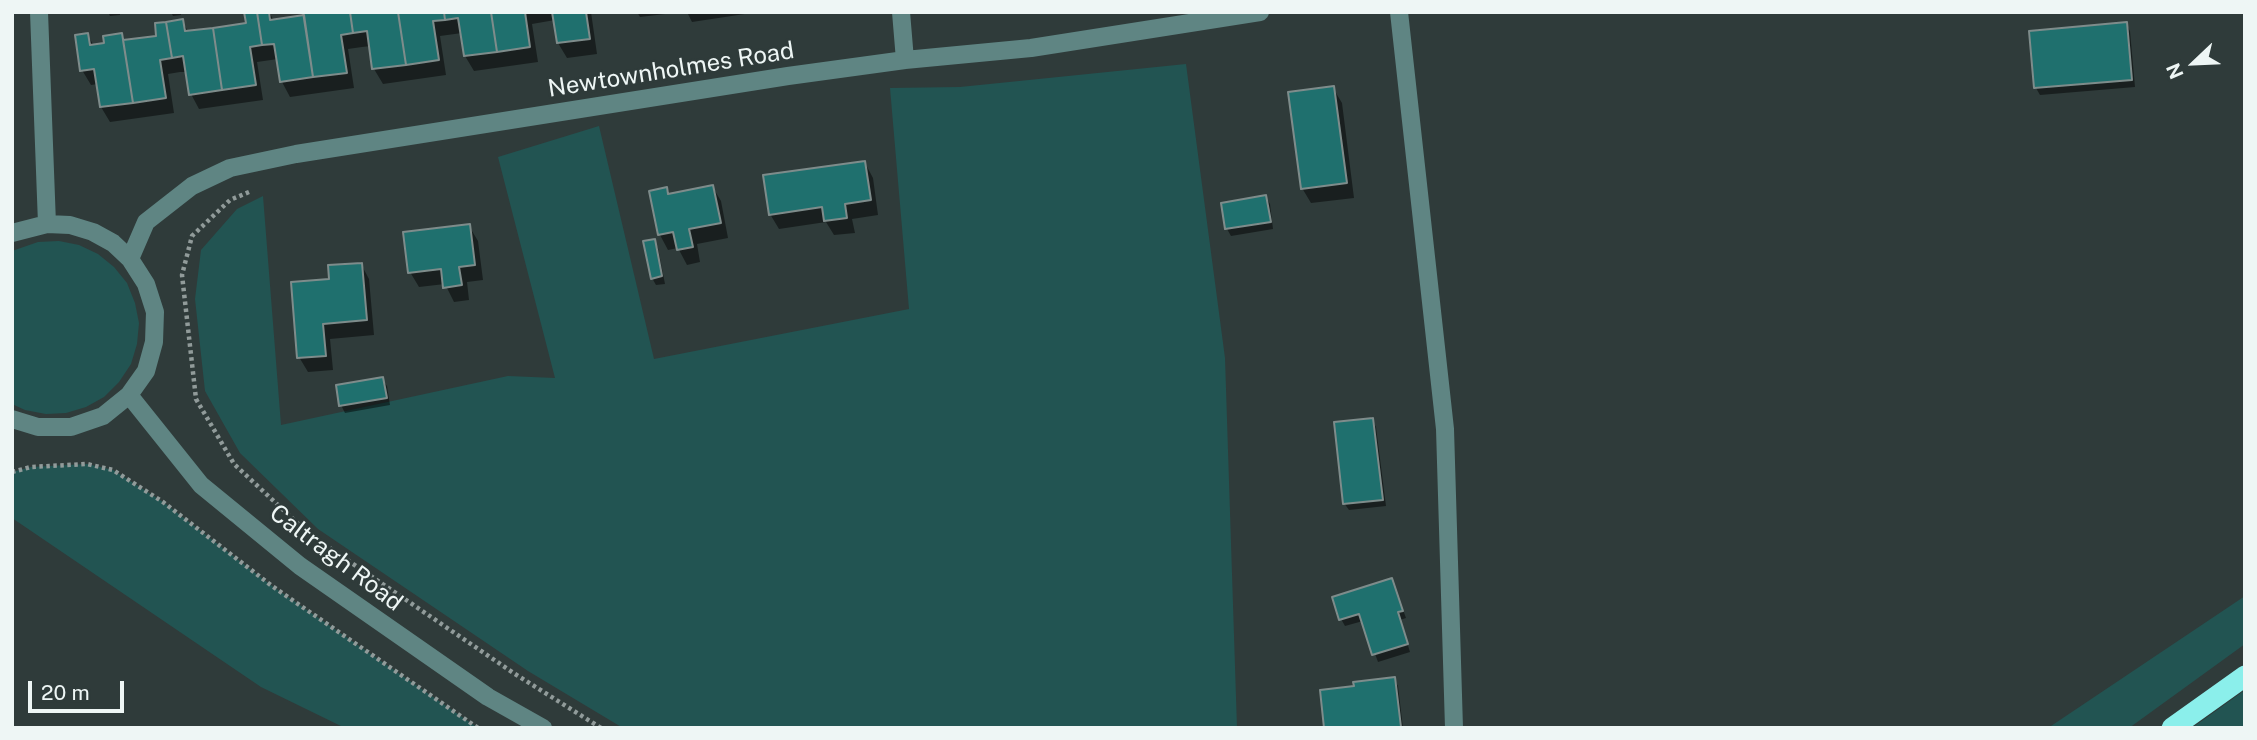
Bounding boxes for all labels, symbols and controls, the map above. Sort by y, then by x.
north arrow [2159,28,2229,98]
street label: Newtownholmes Road [546,36,796,104]
text: N [2162,60,2188,82]
street label: Caltragh Road [264,499,408,617]
scale bar [32,666,128,710]
text: 20 m [41,680,90,705]

